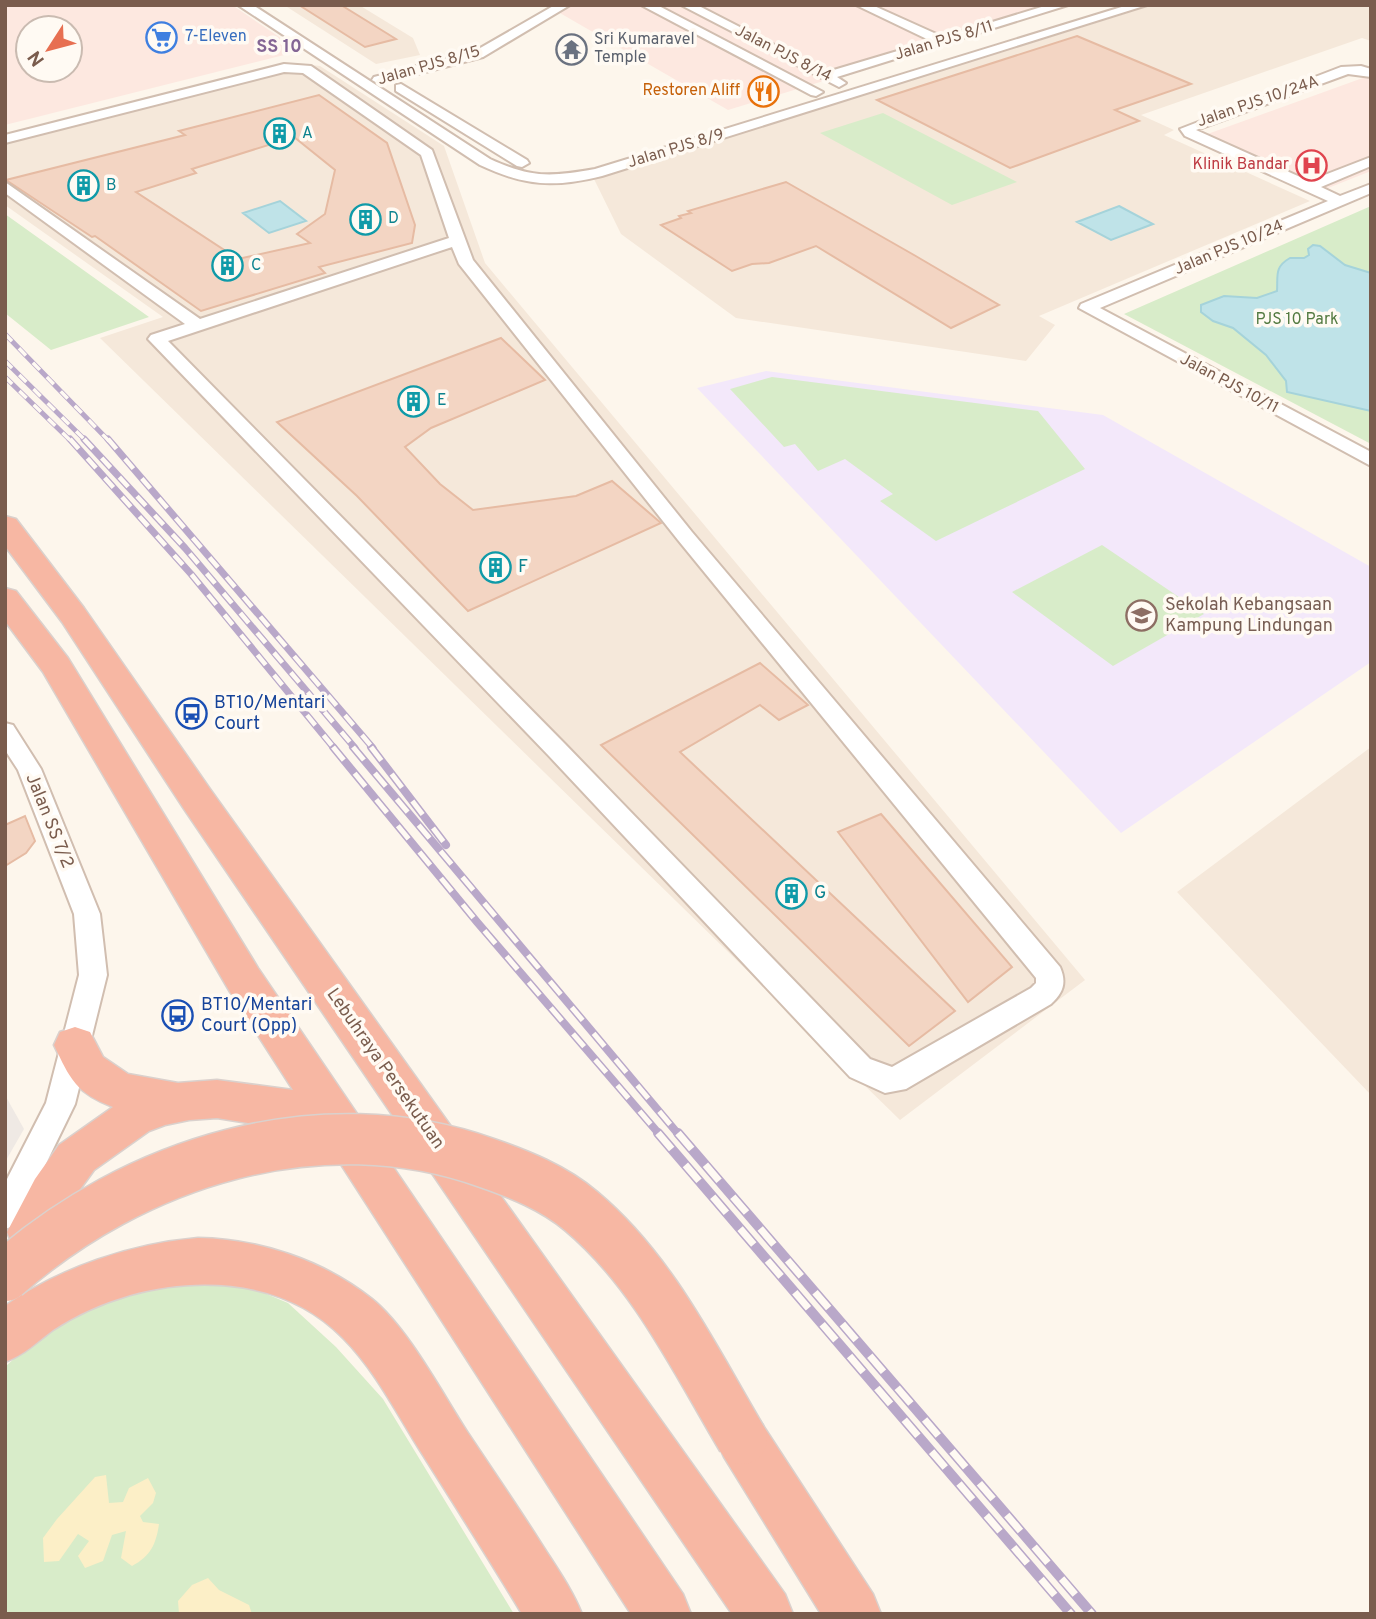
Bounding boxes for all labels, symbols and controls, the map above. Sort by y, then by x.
north arrow [14,14,84,84]
street label: Jalan PJS 8/11 [892,17,996,65]
supermarket icon: 7-Eleven [145,20,179,54]
street label: Jalan PJS 8/14 [731,21,835,87]
place label: 7-Eleven [185,27,247,47]
place label: Sri Kumaravel Temple [594,30,695,68]
temple icon: Sri Kumaravel Temple [554,32,588,66]
district label: SS 10 [256,36,302,59]
street label: Jalan PJS 8/15 [375,42,483,90]
text: N [23,45,51,70]
street label: Jalan PJS 10/24A [1195,72,1321,132]
restaurant icon: Restoren Aliff [746,74,780,108]
place label: Restoren Aliff [643,81,740,101]
building icon: A [262,117,296,151]
place label: A [302,124,313,144]
street label: Jalan PJS 8/9 [625,125,727,173]
hospital icon: Klinik Bandar [1295,148,1329,182]
place label: Klinik Bandar [1193,155,1289,175]
building icon: B [66,169,100,203]
place label: B [106,176,117,196]
building icon: D [348,202,382,236]
place label: D [388,209,399,229]
street label: Jalan PJS 10/24 [1171,216,1287,280]
building icon: C [211,249,245,283]
place label: C [251,256,261,276]
park label: PJS 10 Park [1255,310,1339,330]
street label: Jalan PJS 10/11 [1176,350,1282,418]
building icon: E [397,384,431,418]
place label: E [437,391,447,411]
building icon: F [478,550,512,584]
place label: F [518,556,528,579]
place label: Sekolah Kebangsaan Kampung Lindungan [1165,594,1333,638]
school or university icon: Sekolah Kebangsaan Kampung Lindungan [1125,598,1159,632]
place label: BT10/Mentari Court [214,692,325,736]
bus stop icon: BT10/Mentari Court [174,696,208,730]
street label: Jalan SS 7/2 [20,770,78,872]
building icon: G [774,876,808,910]
place label: G [814,882,826,905]
street label: Lebuhraya Persekutuan [321,984,449,1154]
place label: BT10/Mentari Court (Opp) [201,994,312,1038]
bus stop icon: BT10/Mentari Court (Opp) [161,998,195,1032]

